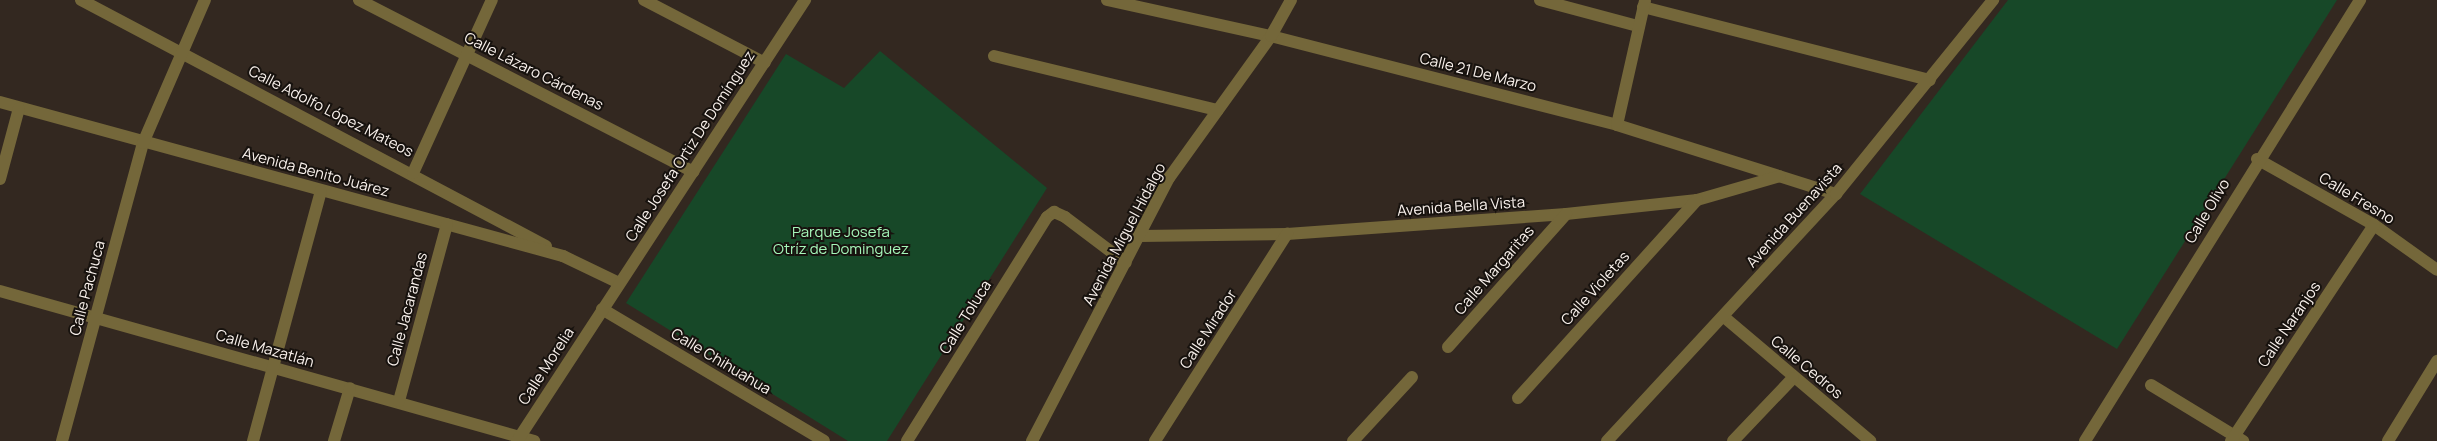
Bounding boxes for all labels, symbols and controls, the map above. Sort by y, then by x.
street label: Calle Lázaro Cárdenas [461,28,607,114]
street label: Calle Josefa Ortiz De Domínguez [622,47,758,245]
street label: Calle 21 De Marzo [1418,49,1538,95]
street label: Calle Adolfo López Mateos [246,62,416,160]
street label: Avenida Benito Juárez [241,144,391,200]
street label: Avenida Buenavista [1742,159,1846,271]
street label: Avenida Miguel Hidalgo [1079,160,1169,308]
street label: Calle Fresno [2316,168,2398,228]
street label: Calle Olivo [2181,176,2233,246]
street label: Avenida Bella Vista [1396,193,1526,219]
park label: Parque Josefa Otríz de Dominguez [773,222,909,257]
street label: Calle Margaritas [1450,222,1538,318]
street label: Calle Pachuca [66,239,108,337]
street label: Calle Violetas [1557,247,1633,329]
street label: Calle Jacarandas [383,250,431,368]
street label: Calle Toluca [935,277,995,357]
street label: Calle Naranjos [2254,278,2324,370]
street label: Calle Mirador [1176,286,1240,372]
street label: Calle Morelia [514,324,578,408]
street label: Calle Chihuahua [668,324,774,398]
street label: Calle Mazatlán [214,325,316,371]
street label: Calle Cedros [1767,332,1847,402]

